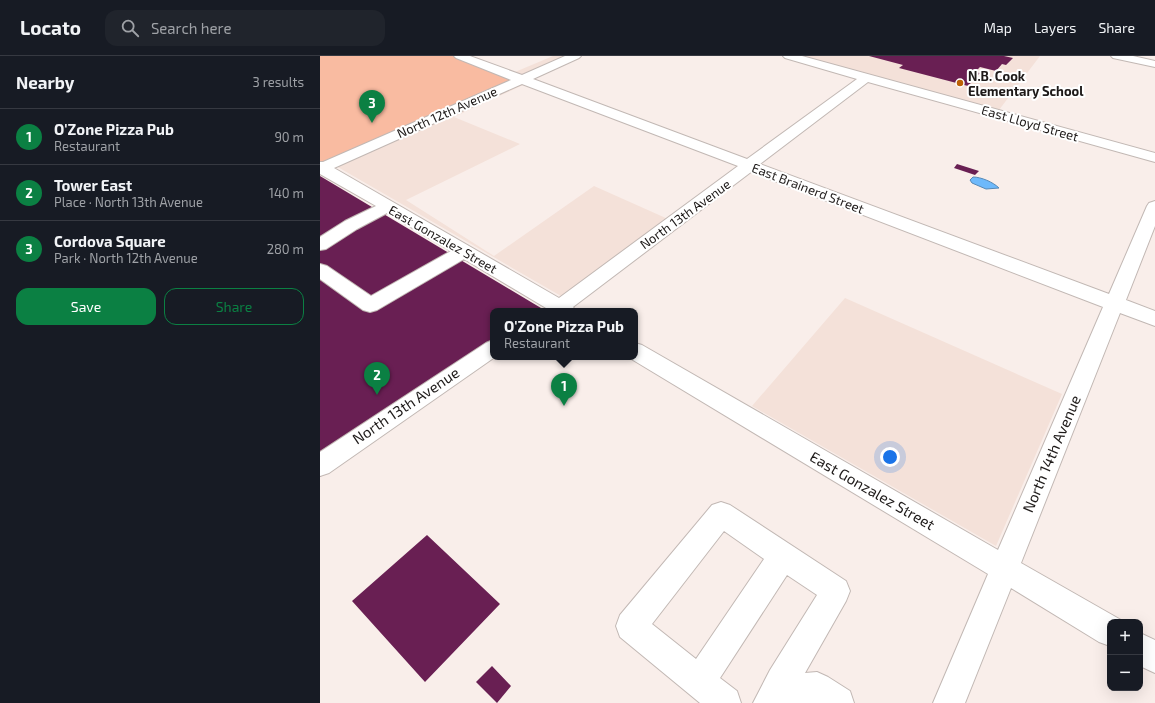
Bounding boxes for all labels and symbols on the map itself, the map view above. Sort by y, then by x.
place label: N.B. Cook Elementary School [968,68,1084,99]
marker: N.B. Cook Elementary School [955,78,965,88]
street label: North 12th Avenue [394,83,500,141]
pin: 3 [359,90,385,123]
street label: East Lloyd Street [980,102,1080,144]
street label: East Brainerd Street [750,159,866,217]
street label: North 13th Avenue [637,176,733,252]
street label: East Gonzalez Street [386,202,500,277]
pin: 2 [364,362,390,395]
street label: North 13th Avenue [349,363,462,448]
pin: 1 [551,373,577,406]
street label: North 14th Avenue [1018,392,1084,515]
street label: East Gonzalez Street [807,447,938,533]
your location [880,447,900,467]

